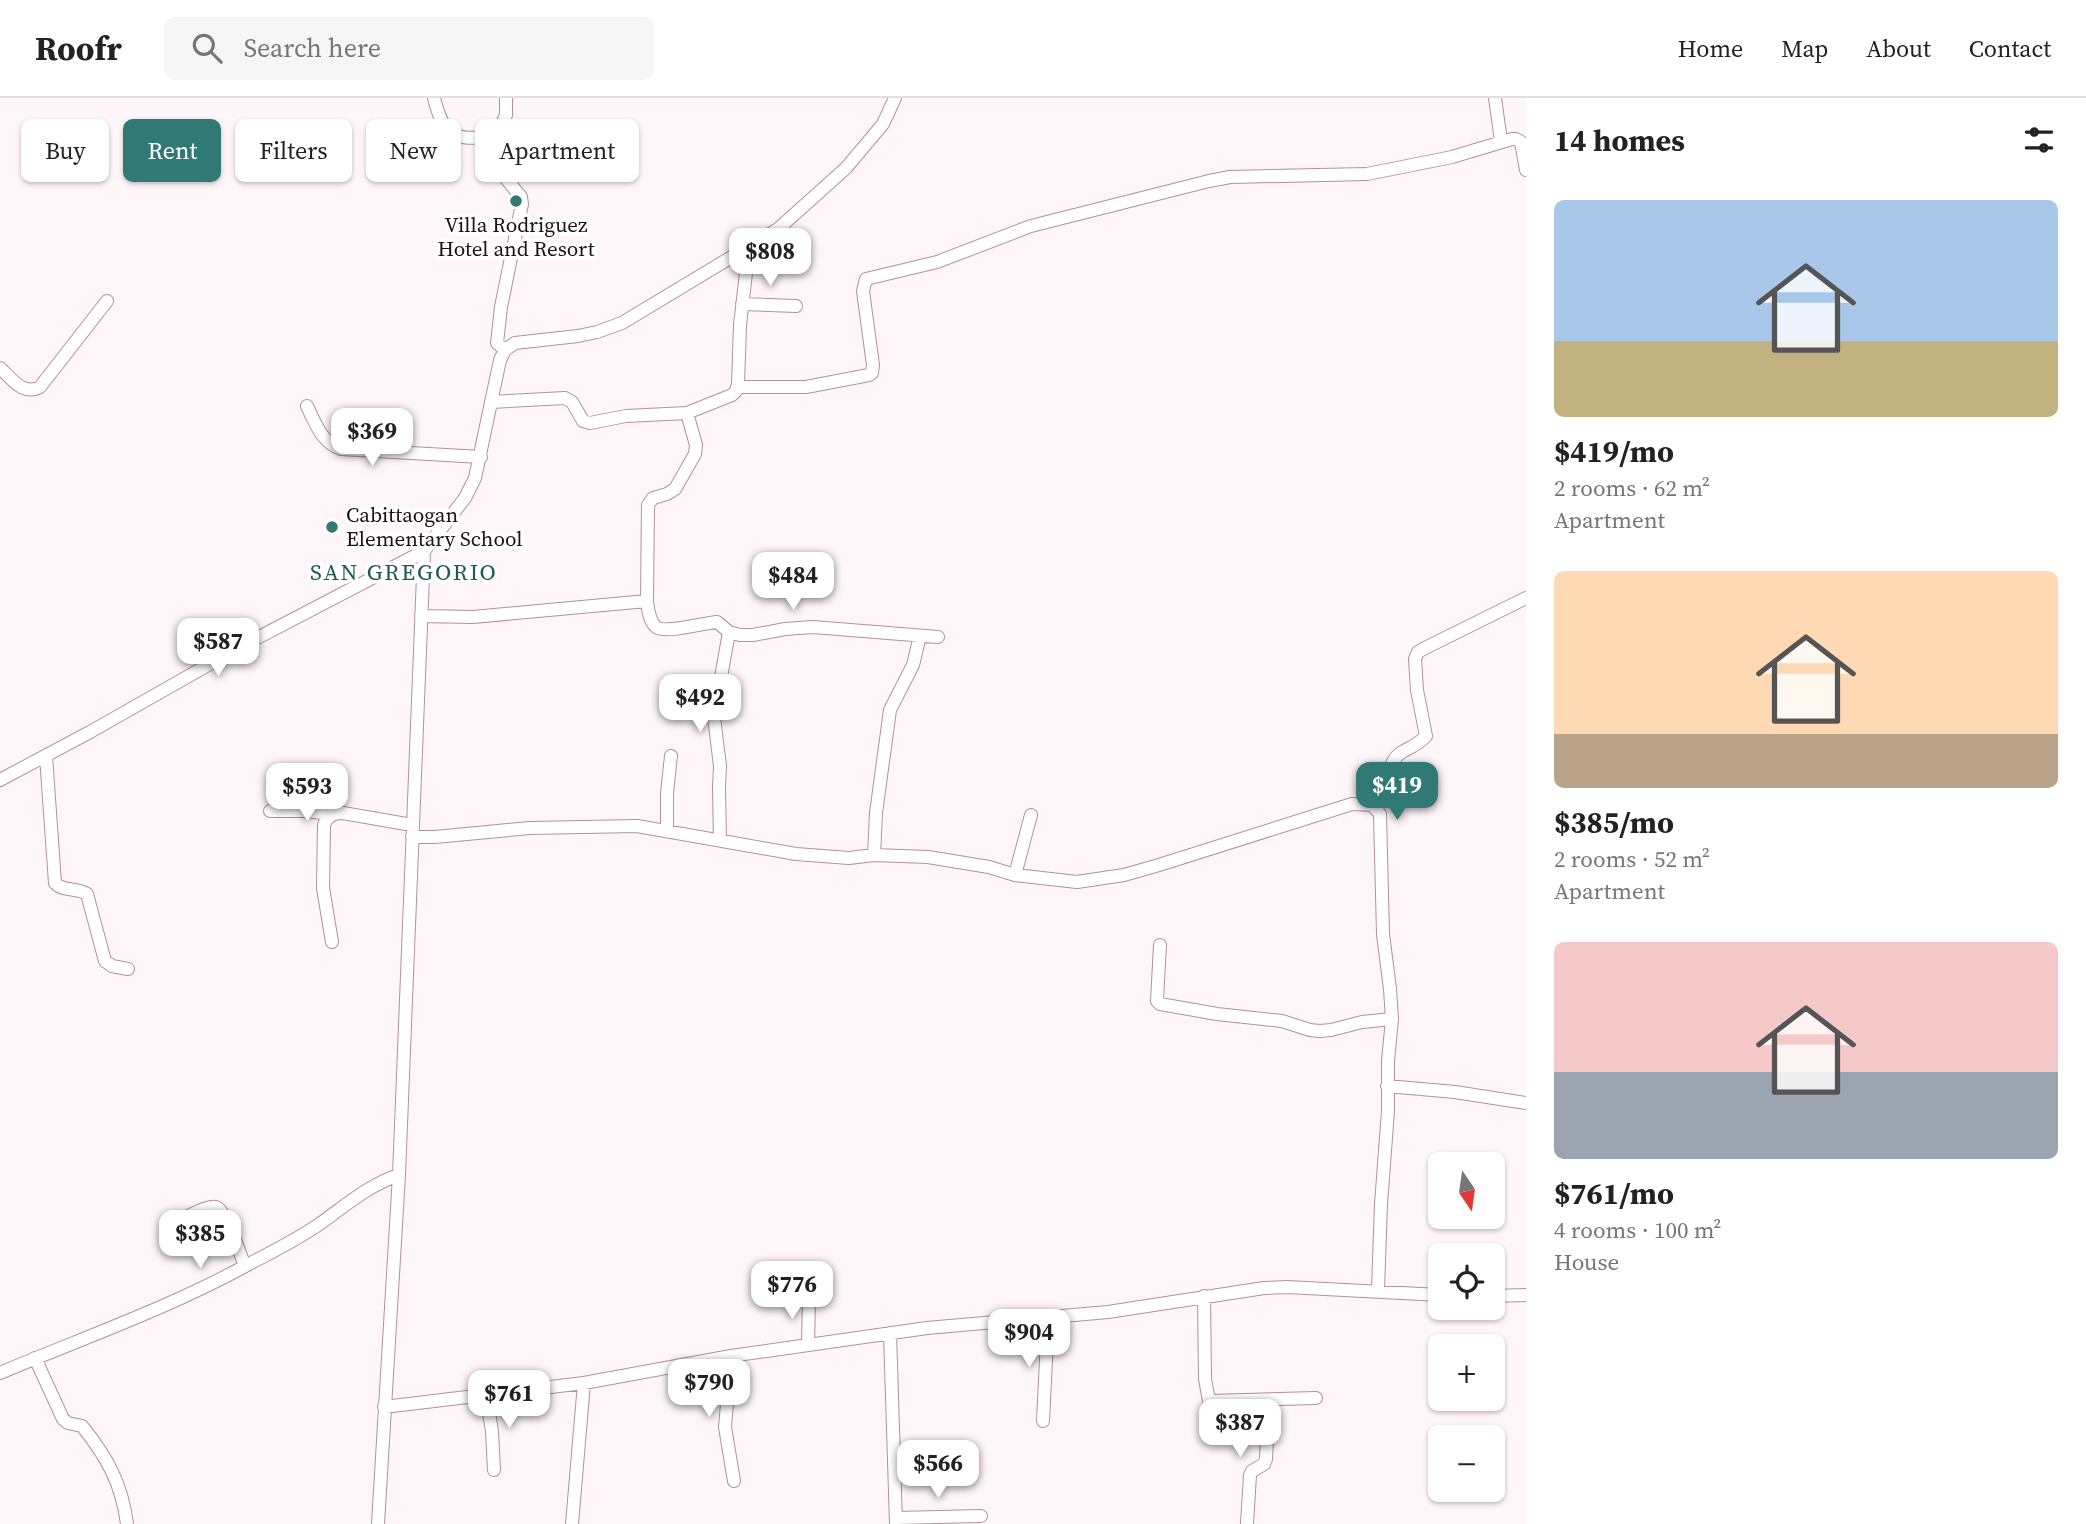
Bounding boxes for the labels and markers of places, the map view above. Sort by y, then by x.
marker: Villa Rodriguez Hotel and Resort [508,193,524,209]
place label: Villa Rodriguez Hotel and Resort [438,210,595,263]
pin: $808 [729,228,811,288]
pin: $369 [331,408,413,468]
place label: Cabittaogan Elementary School [346,500,523,553]
marker: Cabittaogan Elementary School [324,519,340,535]
pin: $484 [752,552,834,612]
pin: $587 [177,618,259,678]
pin: $492 [659,674,741,734]
pin: $419 [1356,762,1438,822]
pin: $593 [266,764,348,823]
pin: $385 [159,1210,241,1270]
pin: $776 [751,1262,833,1321]
pin: $904 [988,1310,1070,1369]
pin: $790 [668,1360,750,1419]
pin: $761 [468,1370,550,1430]
pin: $387 [1199,1400,1281,1459]
pin: $566 [897,1440,979,1500]

